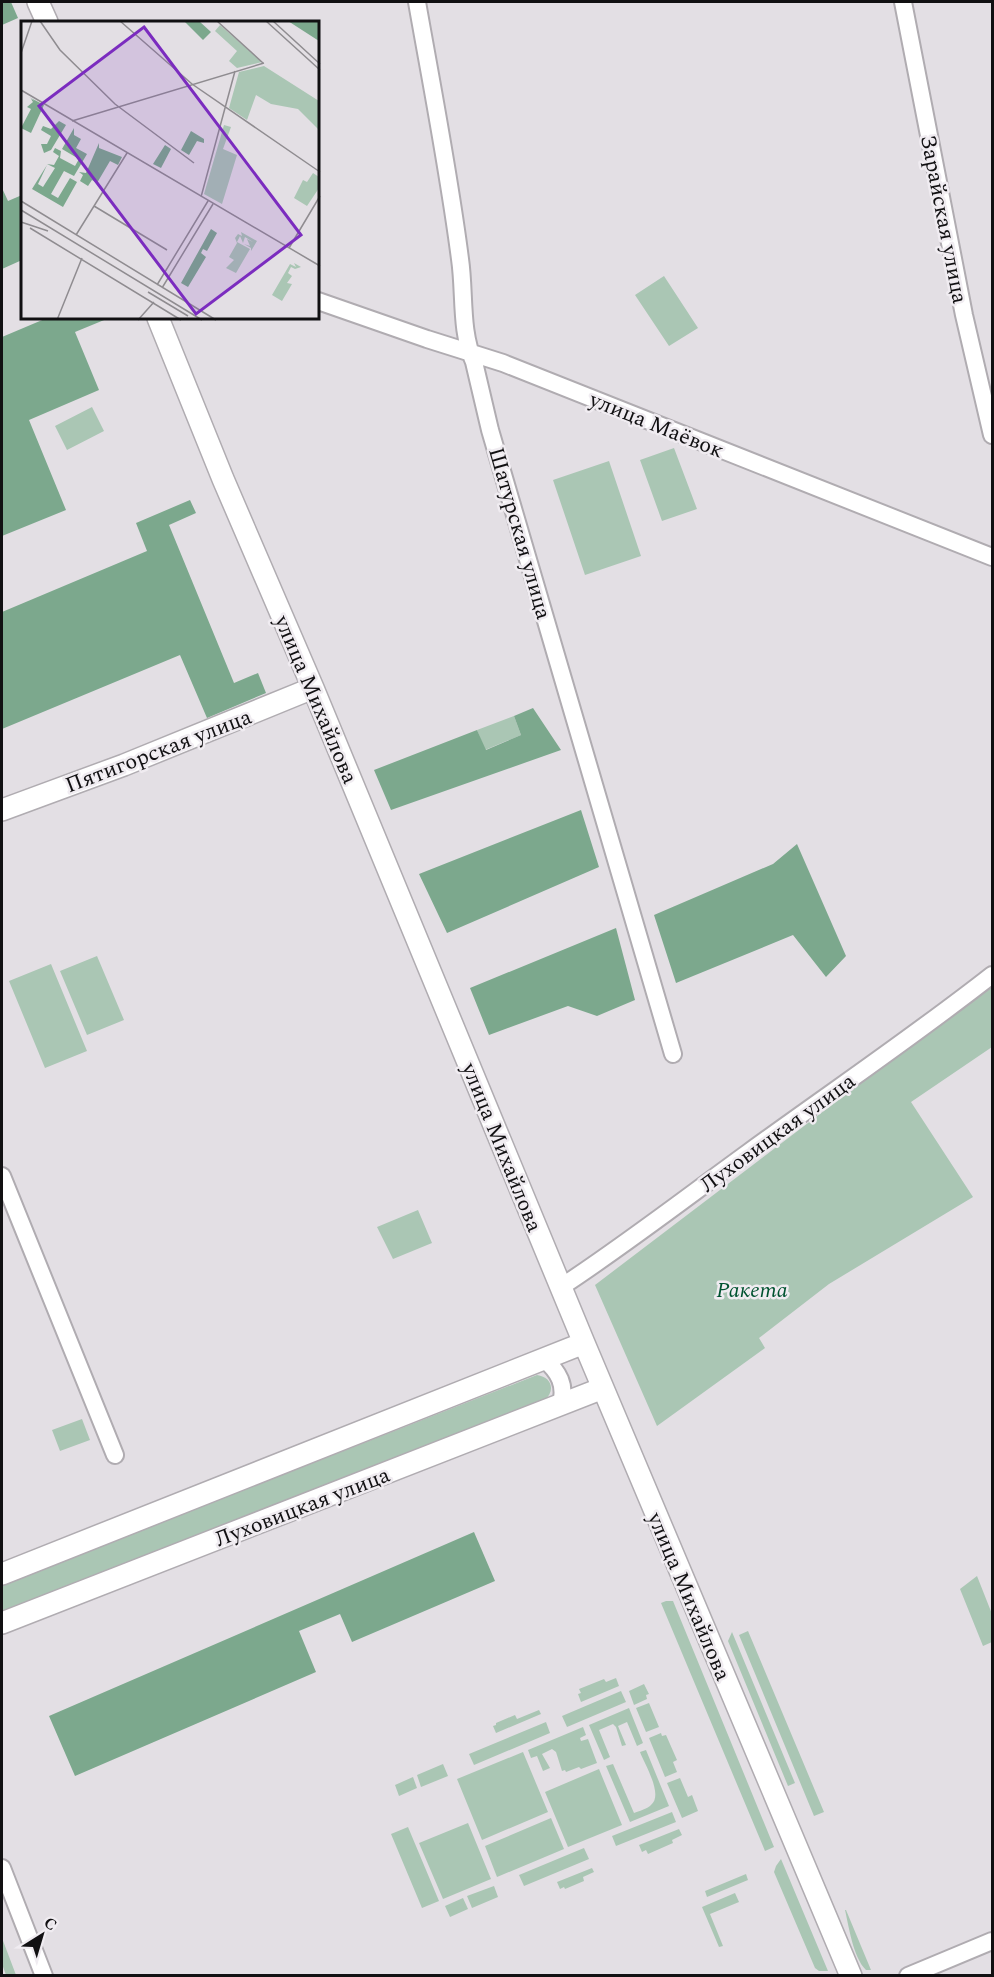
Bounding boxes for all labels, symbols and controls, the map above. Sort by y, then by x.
inset map [21,21,320,320]
street label: Зарайская улица [911,132,976,307]
street label: улица Маёвок [583,383,729,467]
street label: Шатурская улица [479,443,560,624]
street label: улица Михайлова [265,609,366,789]
street label: Пятигорская улица [61,701,257,802]
street label: улица Михайлова [452,1057,551,1237]
street label: Луховицкая улица [693,1065,863,1201]
park label: Ракета [716,1274,788,1307]
street label: Луховицкая улица [210,1459,395,1556]
street label: улица Михайлова [638,1506,739,1686]
north arrow [12,1905,72,1965]
text: С [39,1911,62,1937]

